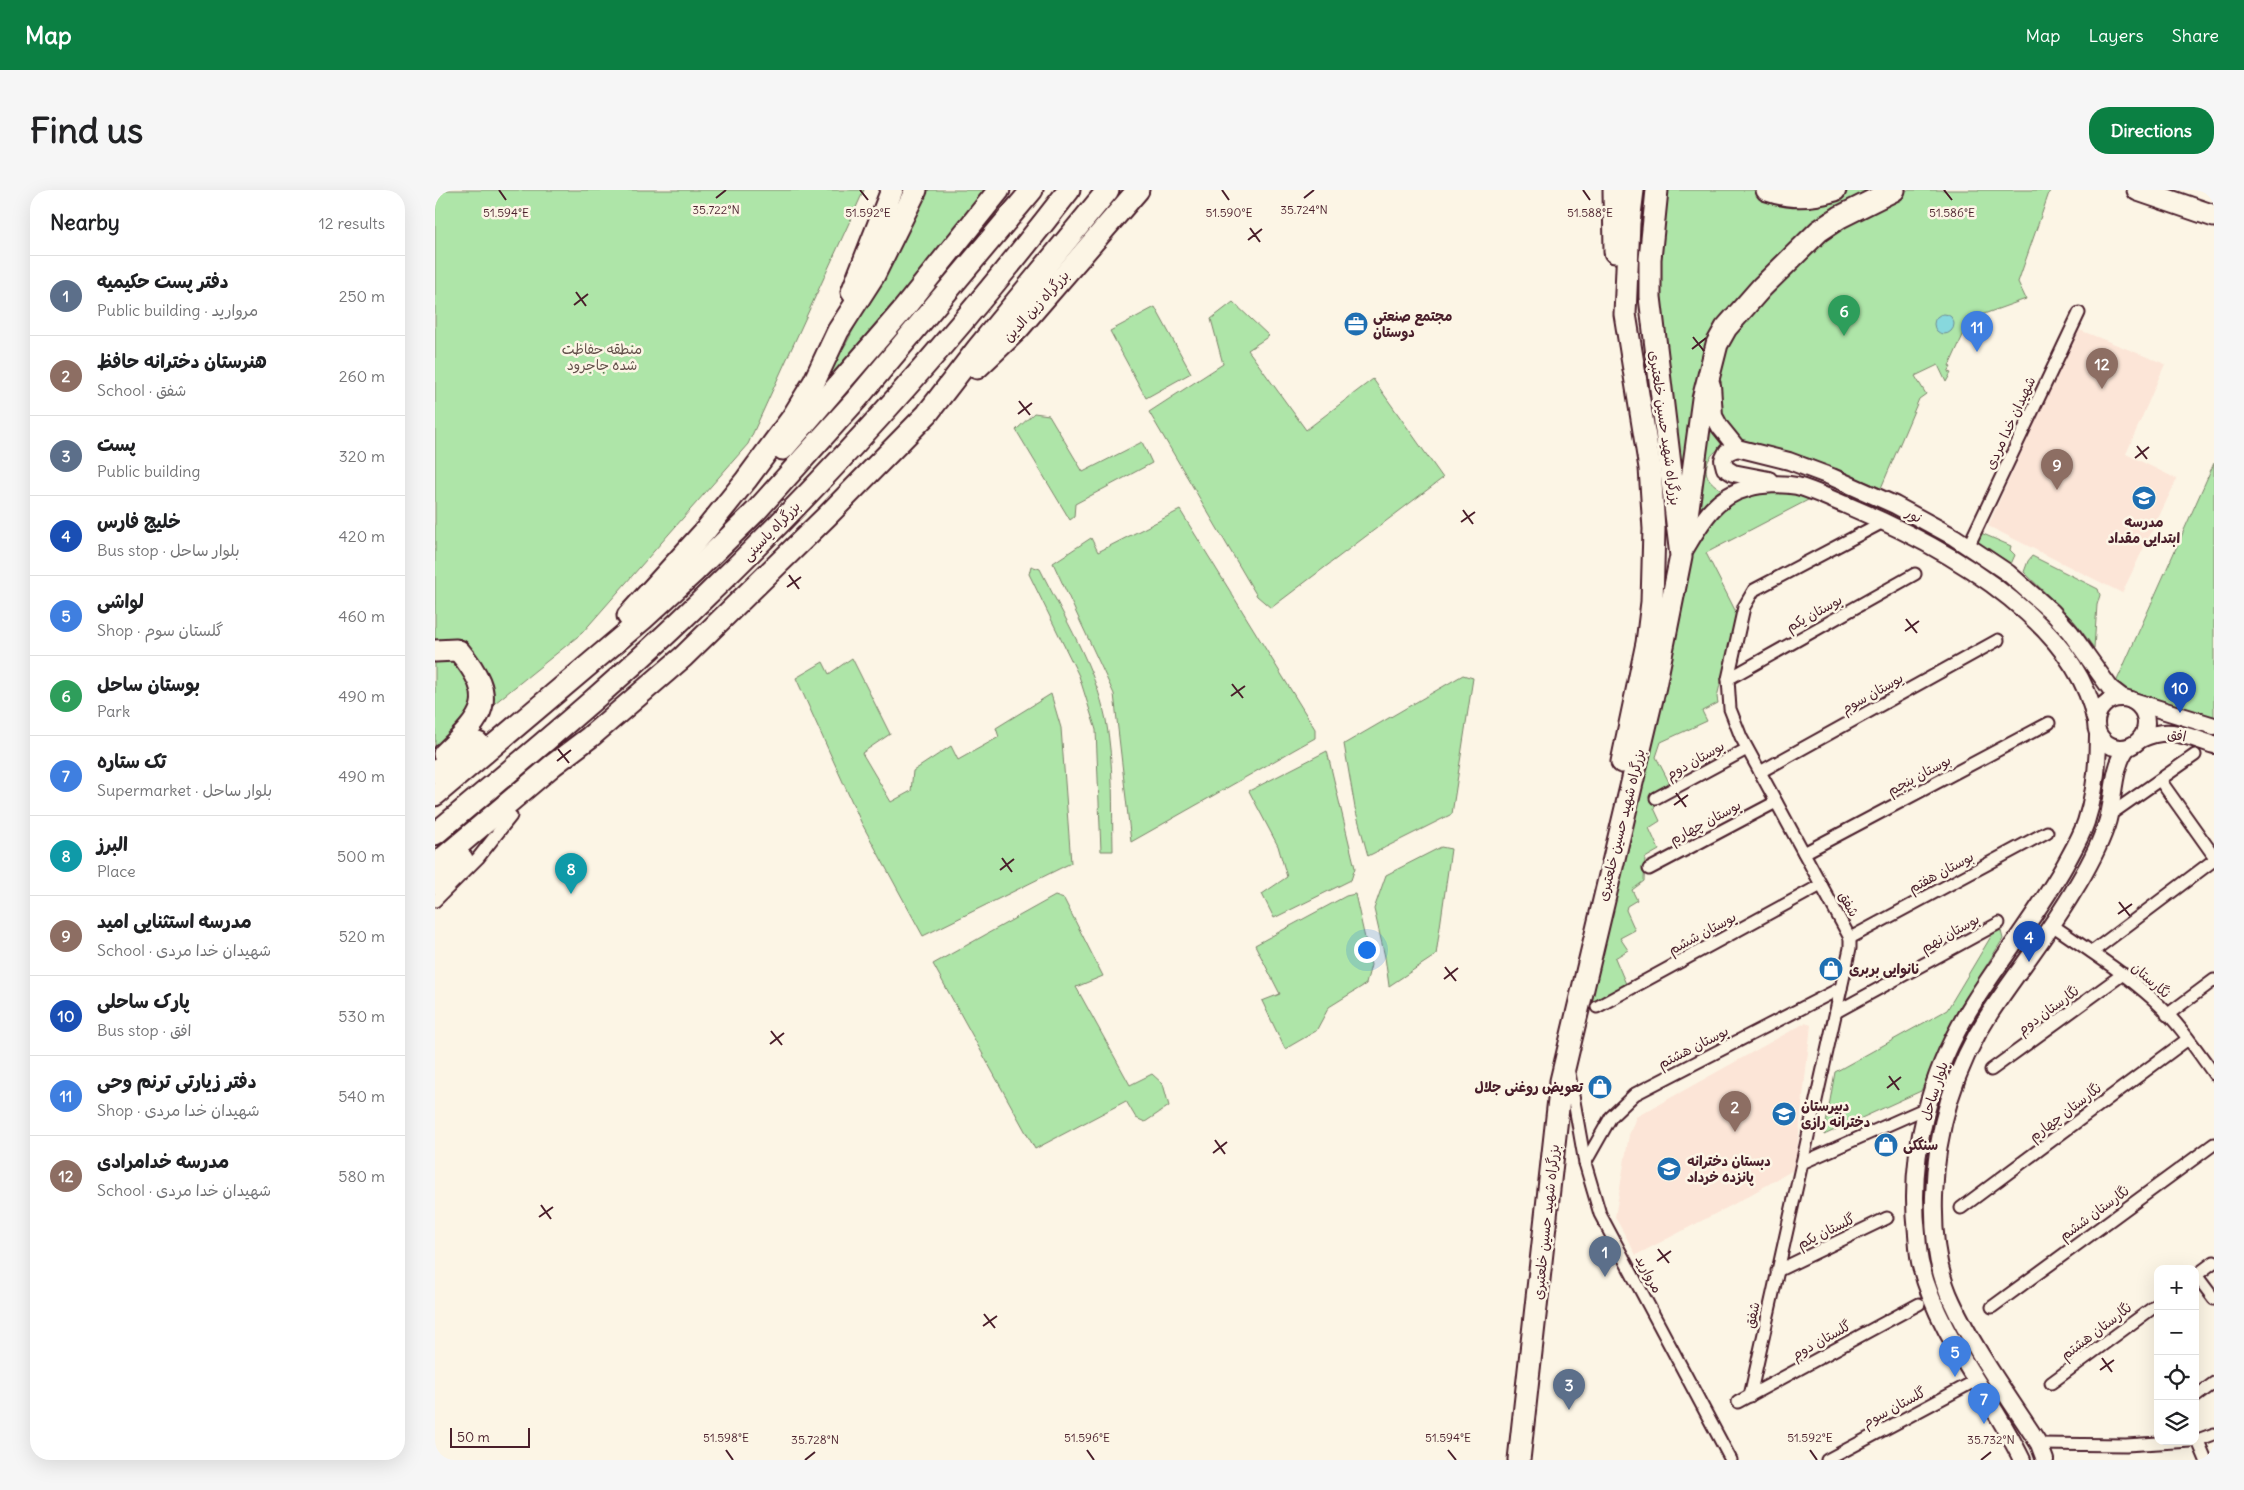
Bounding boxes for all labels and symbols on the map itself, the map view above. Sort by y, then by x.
text: 35.722°N [692,202,740,217]
text: 35.724°N [1280,202,1328,217]
text: 51.594°E [483,205,529,220]
text: 51.592°E [845,205,891,220]
text: 51.590°E [1206,205,1252,220]
text: 51.588°E [1567,205,1613,220]
text: 51.586°E [1929,205,1975,220]
street label: بزرگراه زین الدین [999,266,1073,346]
pin: 6 [1828,295,1860,336]
place label: مجتمع صنعتی دوستان [1373,307,1452,341]
office icon: مجتمع صنعتی دوستان [1343,311,1369,337]
pin: 11 [1961,311,1993,352]
park label: منطقه حفاظت شده جاجرود [562,340,642,374]
pin: 12 [2086,348,2118,389]
street label: بزرگراه شهید حسین خلعتبری [1645,349,1685,507]
street label: شهیدان خدا مردی [1981,374,2039,472]
pin: 9 [2041,449,2073,490]
school or university icon: مدرسه ابتدایی مقداد [2131,485,2157,511]
street label: بزرگراه یاسینی [738,497,804,565]
street label: نور [1902,503,1925,527]
place label: مدرسه ابتدایی مقداد [2108,513,2180,547]
street label: بوستان یکم [1783,590,1846,638]
street label: بوستان سوم [1838,669,1908,720]
pin: 10 [2164,672,2196,713]
street label: افق [2166,724,2188,746]
street label: بوستان دوم [1663,737,1728,785]
street label: بزرگراه شهید حسین خلعتبری [1593,747,1649,903]
street label: بوستان پنجم [1884,751,1955,801]
street label: بوستان چهارم [1666,796,1745,850]
street label: بوستان هفتم [1905,847,1978,899]
pin: 8 [555,853,587,894]
street label: شفق [1835,888,1863,920]
street label: بوستان ششم [1665,908,1740,960]
street label: بوستان نهم [1917,910,1983,958]
pin: 4 [2013,921,2045,962]
your location [1354,937,1380,963]
shop icon: نانوایی بربری [1818,956,1844,982]
street label: نگارستان [2128,958,2174,1002]
place label: نانوایی بربری [1849,960,1920,979]
street label: نگارستان دوم [2014,982,2084,1040]
street label: بوستان هشتم [1655,1022,1732,1074]
street label: بلوار ساحل [1916,1059,1952,1123]
shop icon: تعویض روغنی جلال [1587,1074,1613,1100]
place label: تعویض روغنی جلال [1475,1078,1584,1097]
street label: نگارستان چهارم [2025,1079,2106,1147]
pin: 2 [1719,1091,1751,1132]
place label: دبیرستان دخترانه رازی [1801,1097,1870,1131]
school or university icon: دبیرستان دخترانه رازی [1771,1101,1797,1127]
shop icon: سنگکی [1873,1132,1899,1158]
place label: سنگکی [1903,1136,1938,1154]
street label: بزرگراه شهید حسین خلعتبری [1529,1143,1563,1301]
place label: دبستان دخترانه پانزده خرداد [1687,1152,1771,1186]
school or university icon: دبستان دخترانه پانزده خرداد [1656,1156,1682,1182]
street label: نگارستان ششم [2055,1182,2134,1246]
street label: گلستان یکم [1794,1209,1859,1255]
pin: 1 [1589,1236,1621,1277]
street label: مروارید [1632,1252,1666,1296]
street label: نگارستان هشتم [2057,1298,2136,1365]
street label: شفق [1740,1300,1764,1330]
street label: گلستان دوم [1788,1316,1855,1365]
pin: 5 [1939,1336,1971,1377]
pin: 3 [1553,1369,1585,1410]
street label: گلستان سوم [1859,1383,1930,1434]
pin: 7 [1968,1383,2000,1424]
scale bar [450,1425,530,1448]
text: 51.598°E [703,1430,749,1445]
text: 51.596°E [1064,1430,1110,1445]
text: 51.594°E [1425,1430,1471,1445]
text: 51.592°E [1787,1430,1833,1445]
text: 35.728°N [791,1432,839,1447]
text: 35.732°N [1967,1432,2015,1447]

